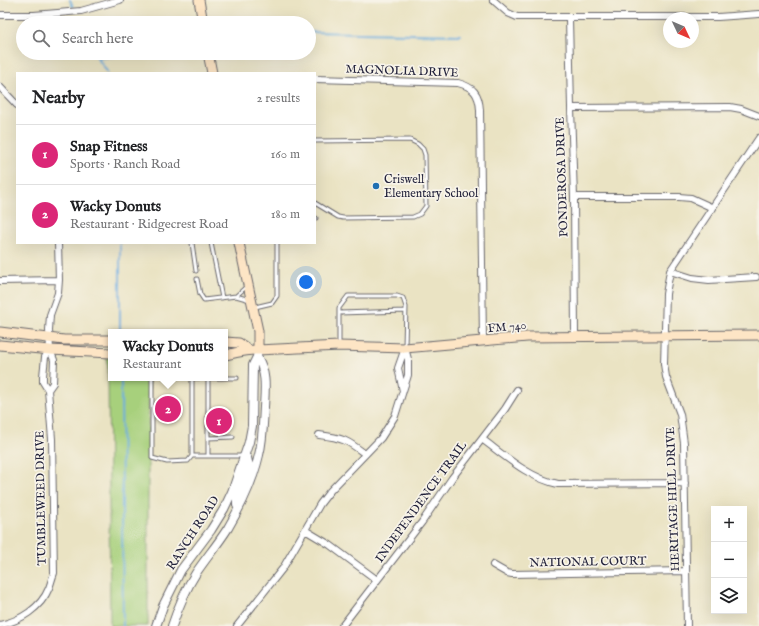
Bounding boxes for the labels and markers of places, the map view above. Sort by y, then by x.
place label: Criswell Elementary School [384,172,479,201]
marker: Criswell Elementary School [371,181,381,191]
pin: 2 [155,394,181,424]
pin: 1 [206,406,232,436]

